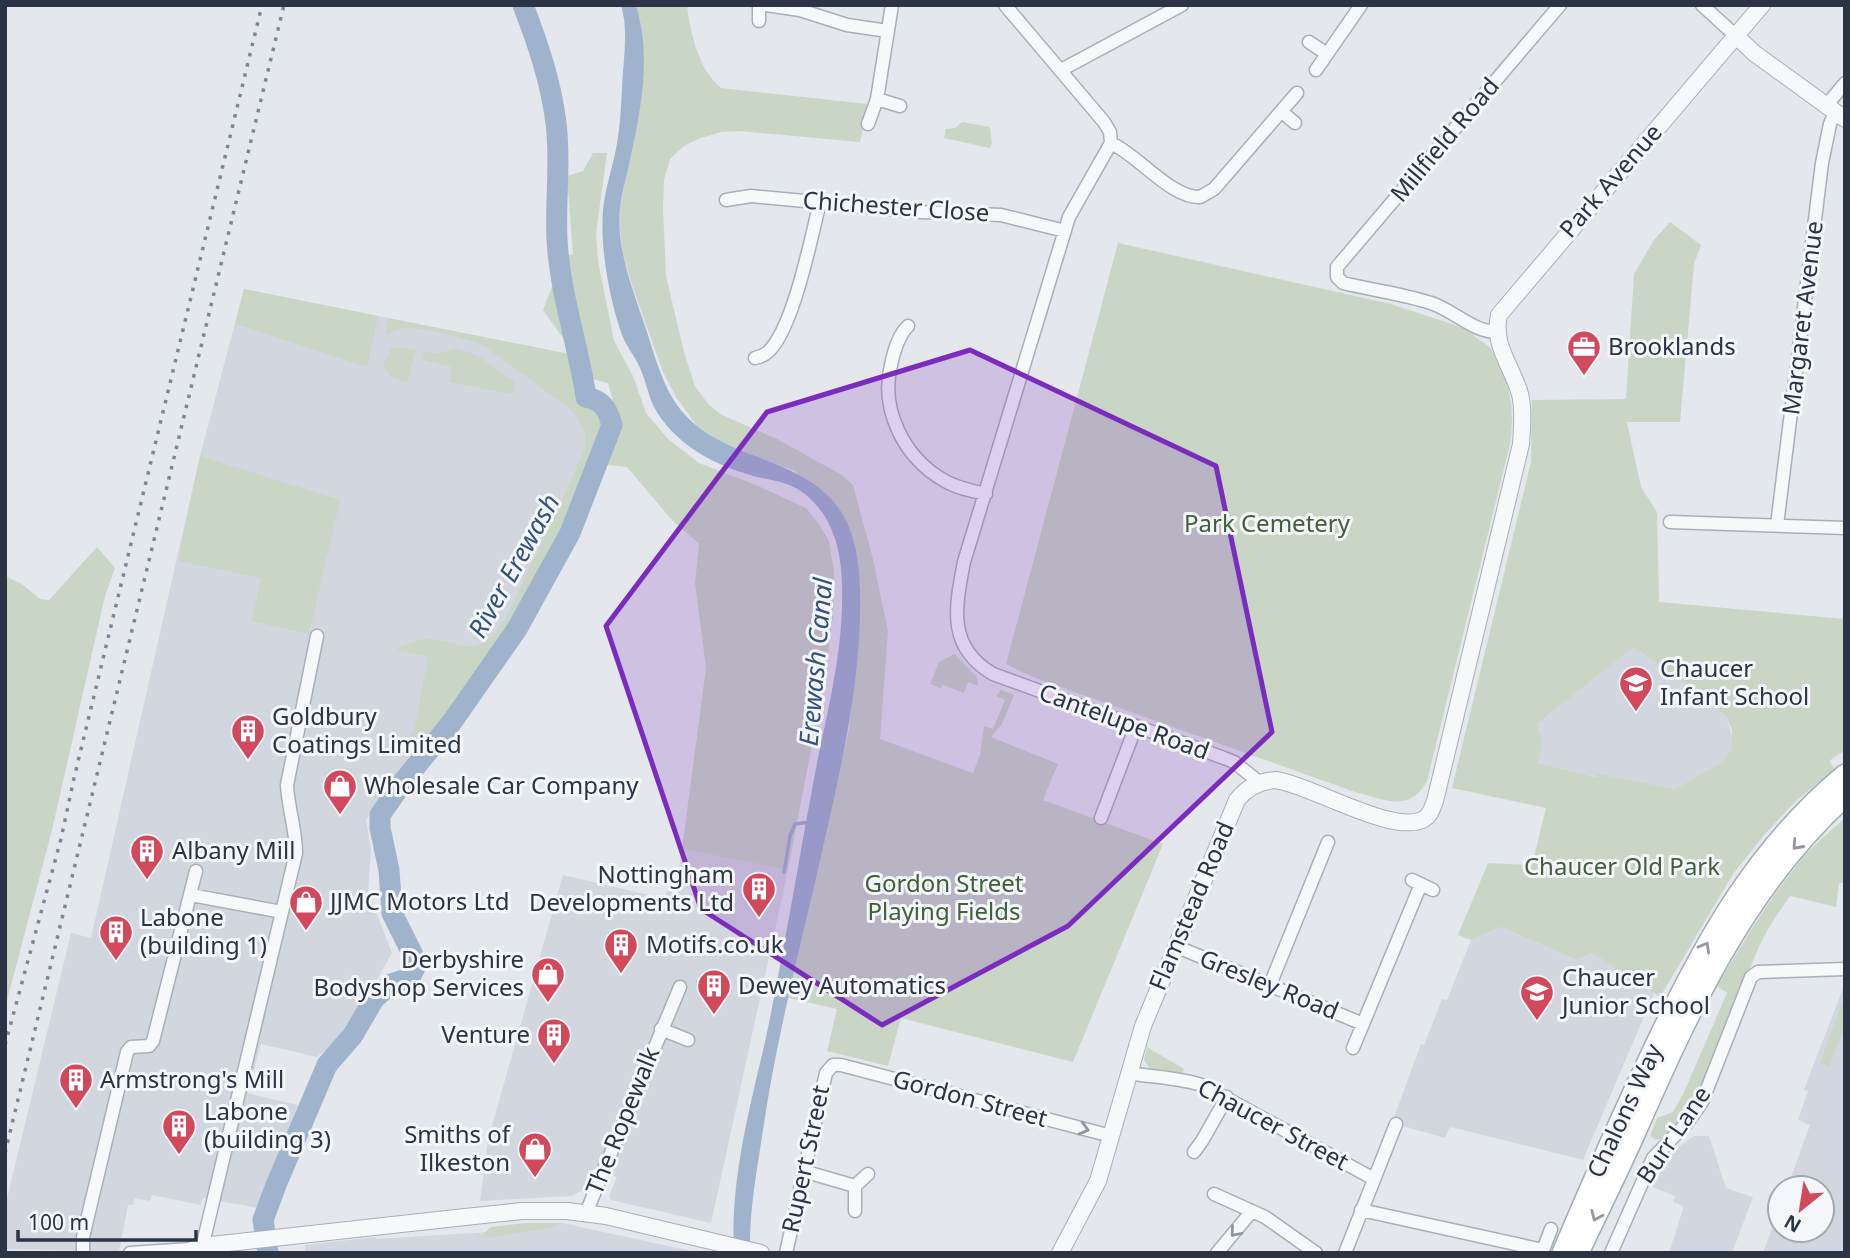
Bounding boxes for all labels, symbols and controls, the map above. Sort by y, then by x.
street label: Millfield Road [1382,70,1506,208]
street label: Park Avenue [1551,116,1669,244]
street label: Chichester Close [802,183,990,228]
street label: Margaret Avenue [1773,219,1830,417]
office icon: Brooklands [1565,328,1603,377]
place label: Brooklands [1608,329,1736,362]
water label: River Erewash [459,487,567,644]
park label: Park Cemetery [1184,506,1351,539]
water label: Erewash Canal [790,575,840,748]
place label: Chaucer Infant School [1660,651,1809,712]
school or university icon: Chaucer Infant School [1617,664,1655,713]
street label: Cantelupe Road [1035,674,1214,767]
place label: Goldbury Coatings Limited [272,699,462,760]
building icon: Goldbury Coatings Limited [229,712,267,761]
shop icon: Wholesale Car Company [321,767,359,816]
place label: Wholesale Car Company [364,768,639,801]
street label: Flamstead Road [1140,816,1241,995]
building icon: Albany Mill [128,832,166,881]
place label: Albany Mill [172,833,295,866]
one-way arrow [1792,837,1805,850]
park label: Chaucer Old Park [1524,849,1720,882]
place label: Nottingham Developments Ltd [529,857,734,918]
park label: Gordon Street Playing Fields [865,866,1024,927]
building icon: Nottingham Developments Ltd [740,870,778,919]
shop icon: JJMC Motors Ltd [287,883,325,932]
place label: JJMC Motors Ltd [328,884,509,917]
place label: Labone (building 1) [140,900,267,961]
building icon: Labone (building 1) [97,913,135,962]
building icon: Motifs.co.uk [602,926,640,975]
place label: Motifs.co.uk [646,927,784,960]
street label: Gresley Road [1195,941,1344,1027]
one-way arrow [1697,941,1710,954]
place label: Derbyshire Bodyshop Services [313,942,524,1003]
shop icon: Derbyshire Bodyshop Services [529,955,567,1004]
place label: Chaucer Junior School [1560,960,1710,1021]
building icon: Dewey Automatics [695,967,733,1016]
place label: Dewey Automatics [738,968,946,1001]
school or university icon: Chaucer Junior School [1518,973,1556,1022]
building icon: Venture [535,1016,573,1065]
place label: Venture [441,1017,530,1050]
street label: Chalons Way [1578,1037,1669,1183]
street label: The Ropewalk [577,1042,666,1199]
building icon: Armstrong's Mill [57,1061,95,1110]
street label: Gordon Street [889,1061,1052,1134]
place label: Armstrong's Mill [100,1062,284,1095]
street label: Chaucer Street [1192,1070,1355,1177]
street label: Burr Lane [1628,1079,1717,1189]
street label: Rupert Street [773,1082,836,1235]
place label: Labone (building 3) [204,1094,331,1155]
building icon: Labone (building 3) [160,1107,198,1156]
place label: Smiths of Ilkeston [404,1117,512,1178]
one-way arrow [1078,1121,1090,1135]
shop icon: Smiths of Ilkeston [516,1130,554,1179]
north arrow [1766,1174,1836,1244]
scale bar [18,1198,196,1242]
text: 100 m [28,1208,89,1236]
one-way arrow [1590,1209,1604,1221]
text: N [1779,1209,1806,1239]
one-way arrow [1231,1223,1243,1236]

